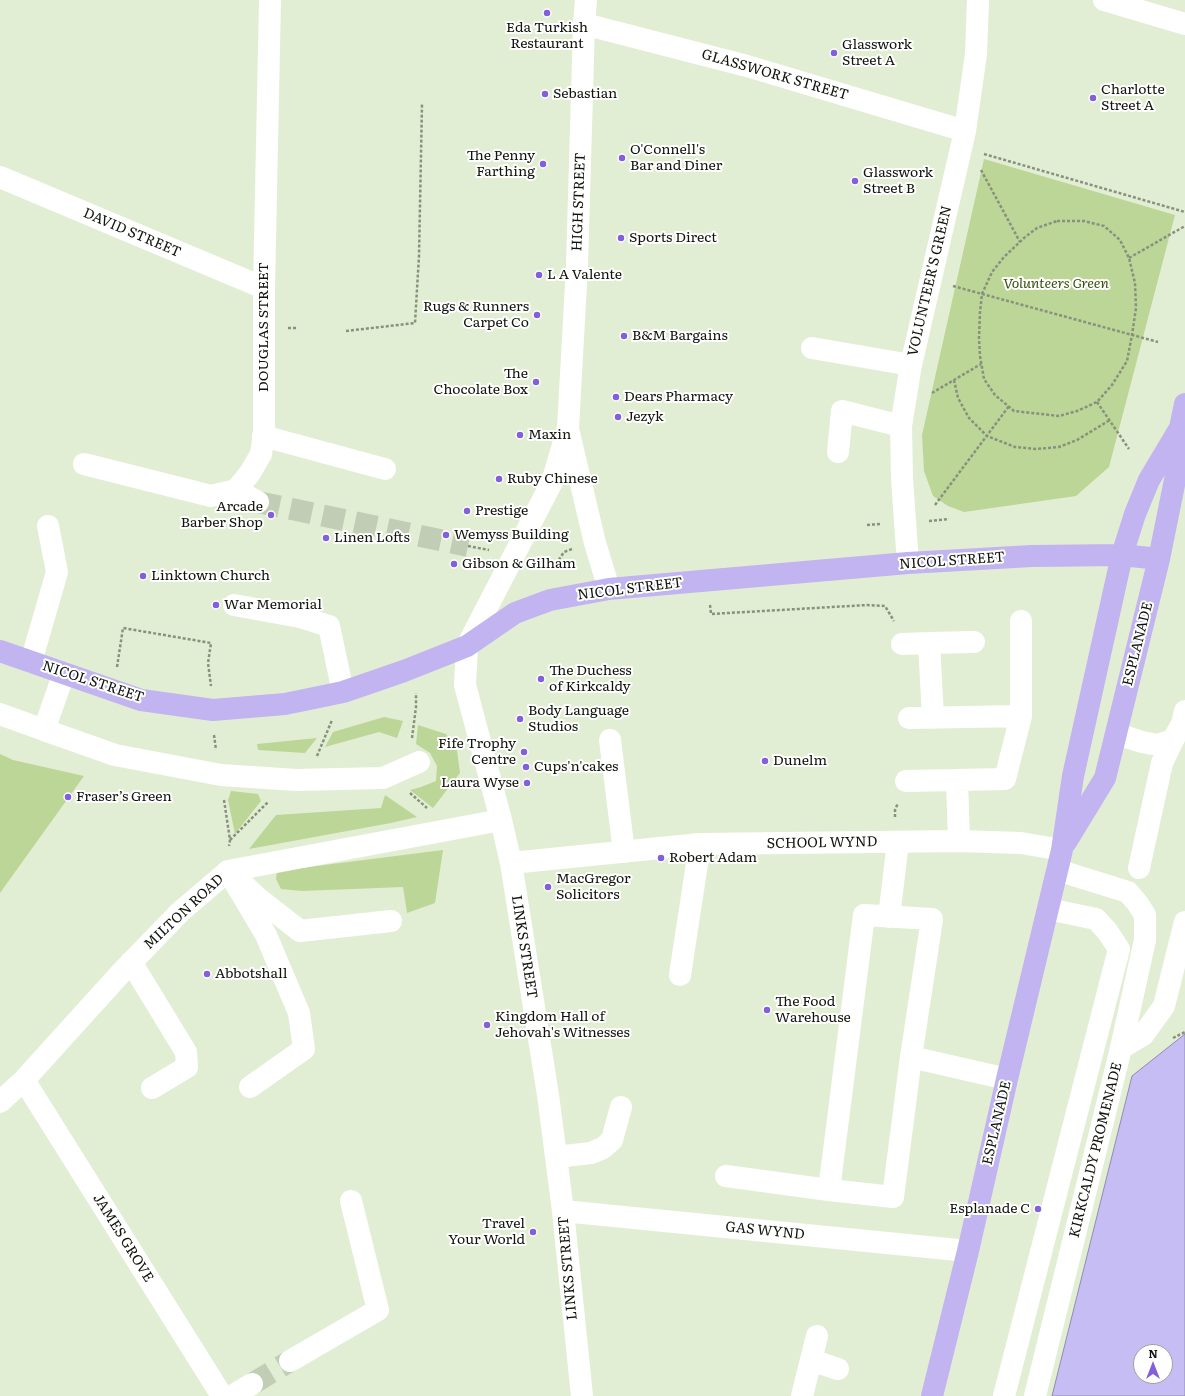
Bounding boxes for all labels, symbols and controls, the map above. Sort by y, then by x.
marker: Eda Turkish Restaurant [542,8,552,18]
place label: Eda Turkish Restaurant [506,20,588,52]
place label: Glasswork Street A [842,37,912,70]
street label: GLASSWORK STREET [700,46,850,104]
marker: Glasswork Street A [829,48,839,58]
place label: Charlotte Street A [1101,82,1165,114]
place label: Sebastian [553,86,617,102]
marker: Sebastian [540,89,550,99]
marker: Charlotte Street A [1088,93,1098,103]
place label: O'Connell's Bar and Diner [630,142,722,174]
place label: The Penny Farthing [466,148,535,180]
street label: HIGH STREET [569,152,589,252]
marker: O'Connell's Bar and Diner [617,153,627,163]
marker: The Penny Farthing [538,159,548,169]
place label: Glasswork Street B [863,165,933,198]
marker: Glasswork Street B [850,176,860,186]
street label: VOLUNTEER'S GREEN [904,204,956,358]
street label: DAVID STREET [81,205,183,261]
place label: Sports Direct [629,230,717,246]
marker: Sports Direct [616,233,626,243]
street label: DOUGLAS STREET [256,262,272,392]
place label: L A Valente [547,267,622,283]
marker: L A Valente [534,270,544,280]
park label: Volunteers Green [1003,276,1109,292]
place label: Rugs & Runners Carpet Co [423,299,529,332]
marker: Rugs & Runners Carpet Co [532,310,542,320]
place label: B&M Bargains [632,328,728,344]
marker: B&M Bargains [619,331,629,341]
place label: The Chocolate Box [433,366,528,398]
marker: The Chocolate Box [531,377,541,387]
place label: Dears Pharmacy [624,389,733,405]
marker: Dears Pharmacy [611,392,621,402]
place label: Jezyk [626,409,663,425]
marker: Jezyk [613,412,623,422]
place label: Maxin [528,427,571,443]
marker: Maxin [515,430,525,440]
place label: Ruby Chinese [507,471,598,487]
marker: Ruby Chinese [494,474,504,484]
place label: Arcade Barber Shop [181,499,263,532]
place label: Prestige [475,503,528,519]
marker: Prestige [462,506,472,516]
marker: Arcade Barber Shop [266,510,276,520]
place label: Wemyss Building [454,527,569,543]
place label: Linen Lofts [334,530,410,546]
marker: Wemyss Building [441,530,451,540]
marker: Linen Lofts [321,533,331,543]
street label: NICOL STREET [899,549,1005,573]
place label: Gibson & Gilham [462,556,576,572]
marker: Gibson & Gilham [449,559,459,569]
place label: Linktown Church [151,568,270,584]
marker: Linktown Church [138,571,148,581]
street label: NICOL STREET [576,574,684,604]
place label: War Memorial [224,597,322,613]
marker: War Memorial [211,600,221,610]
street label: ESPLANADE [1119,600,1157,688]
street label: NICOL STREET [40,658,146,706]
place label: The Duchess of Kirkcaldy [549,663,632,696]
marker: The Duchess of Kirkcaldy [536,674,546,684]
place label: Body Language Studios [528,703,629,736]
marker: Body Language Studios [515,714,525,724]
place label: Fife Trophy Centre [438,736,516,768]
marker: Fife Trophy Centre [519,747,529,757]
place label: Dunelm [773,753,827,769]
marker: Dunelm [760,756,770,766]
place label: Cups'n'cakes [534,759,618,775]
marker: Cups'n'cakes [521,762,531,772]
place label: Laura Wyse [441,775,519,791]
marker: Laura Wyse [522,778,532,788]
place label: Fraser’s Green [76,789,172,805]
marker: Fraser’s Green [63,792,73,802]
street label: SCHOOL WYND [767,834,877,852]
place label: Robert Adam [669,850,757,866]
marker: Robert Adam [656,853,666,863]
street label: MILTON ROAD [141,871,227,953]
place label: MacGregor Solicitors [556,871,631,904]
marker: MacGregor Solicitors [543,882,553,892]
street label: LINKS STREET [508,894,540,1000]
place label: Abbotshall [215,966,287,982]
marker: Abbotshall [202,969,212,979]
place label: The Food Warehouse [775,994,851,1026]
marker: The Food Warehouse [762,1005,772,1015]
place label: Kingdom Hall of Jehovah's Witnesses [495,1009,630,1042]
marker: Kingdom Hall of Jehovah's Witnesses [482,1020,492,1030]
street label: KIRKCALDY PROMENADE [1066,1060,1126,1240]
street label: ESPLANADE [979,1079,1015,1167]
street label: JAMES GROVE [89,1191,157,1285]
place label: Esplanade C [949,1201,1030,1217]
marker: Esplanade C [1033,1204,1043,1214]
street label: LINKS STREET [555,1215,581,1321]
place label: Travel Your World [448,1216,525,1248]
street label: GAS WYND [724,1218,806,1244]
marker: Travel Your World [528,1227,538,1237]
north arrow [1133,1344,1173,1384]
text: N [1148,1345,1158,1361]

